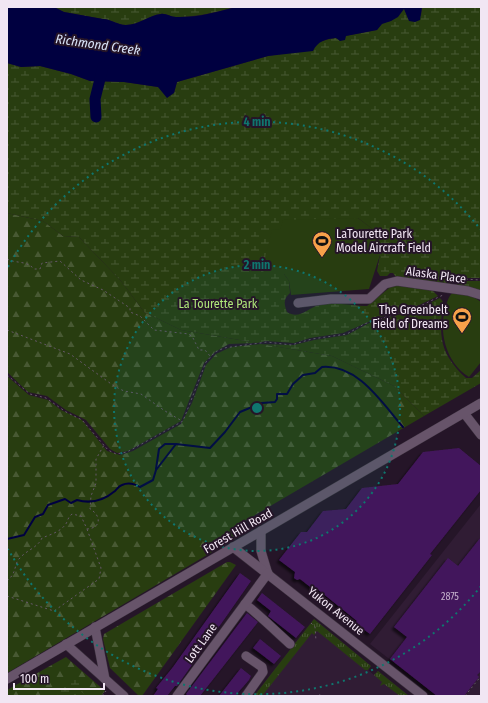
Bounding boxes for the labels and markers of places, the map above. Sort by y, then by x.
place label: LaTourette Park Model Aircraft Field [336,227,431,255]
sports icon: LaTourette Park Model Aircraft Field [311,230,333,258]
place label: The Greenbelt Field of Dreams [372,303,448,331]
sports icon: The Greenbelt Field of Dreams [451,306,473,334]
centre of rings [250,401,264,415]

